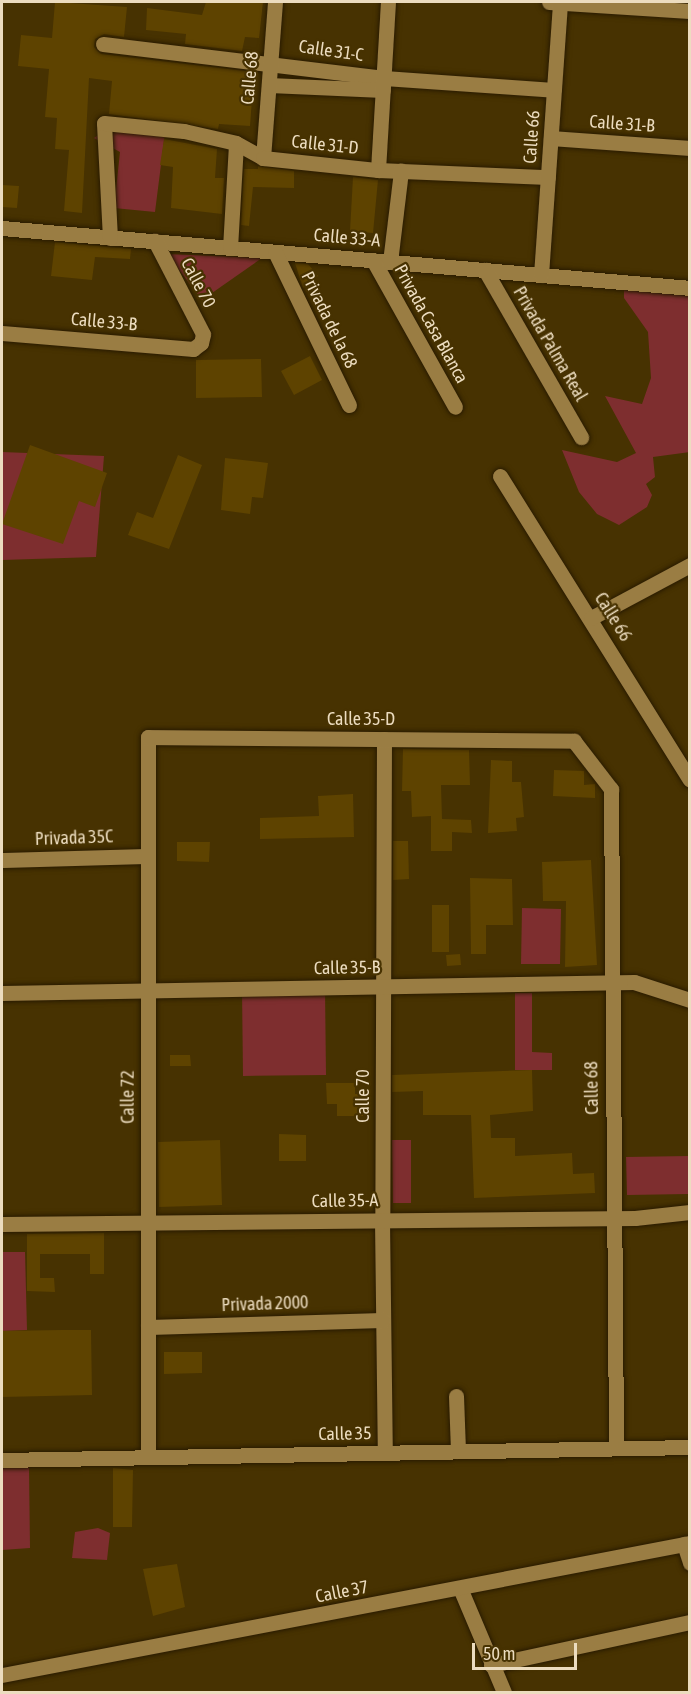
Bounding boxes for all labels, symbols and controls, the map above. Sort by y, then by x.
street label: Calle 31-C [297,36,365,66]
street label: Calle 68 [237,50,263,106]
street label: Calle 66 [519,110,545,164]
street label: Calle 31-B [589,111,655,137]
street label: Calle 31-D [291,131,359,159]
street label: Calle 33-A [313,224,381,252]
street label: Calle 70 [176,254,220,312]
street label: Privada Casa Blanca [389,261,473,387]
street label: Privada de la 68 [296,268,362,372]
street label: Privada Palma Real [508,283,592,405]
street label: Calle 33-B [70,308,138,336]
street label: Calle 66 [590,589,636,645]
street label: Calle 35-D [327,708,395,730]
street label: Privada 35C [35,826,113,850]
street label: Calle 35-B [314,957,380,979]
street label: Calle 68 [581,1061,603,1115]
street label: Calle 70 [352,1069,374,1123]
street label: Calle 72 [117,1070,139,1124]
street label: Calle 35-A [311,1190,379,1212]
street label: Privada 2000 [221,1292,309,1316]
street label: Calle 35 [318,1423,372,1445]
street label: Calle 37 [314,1576,370,1608]
scale bar [475,1631,580,1669]
text: 50 m [483,1643,515,1664]

